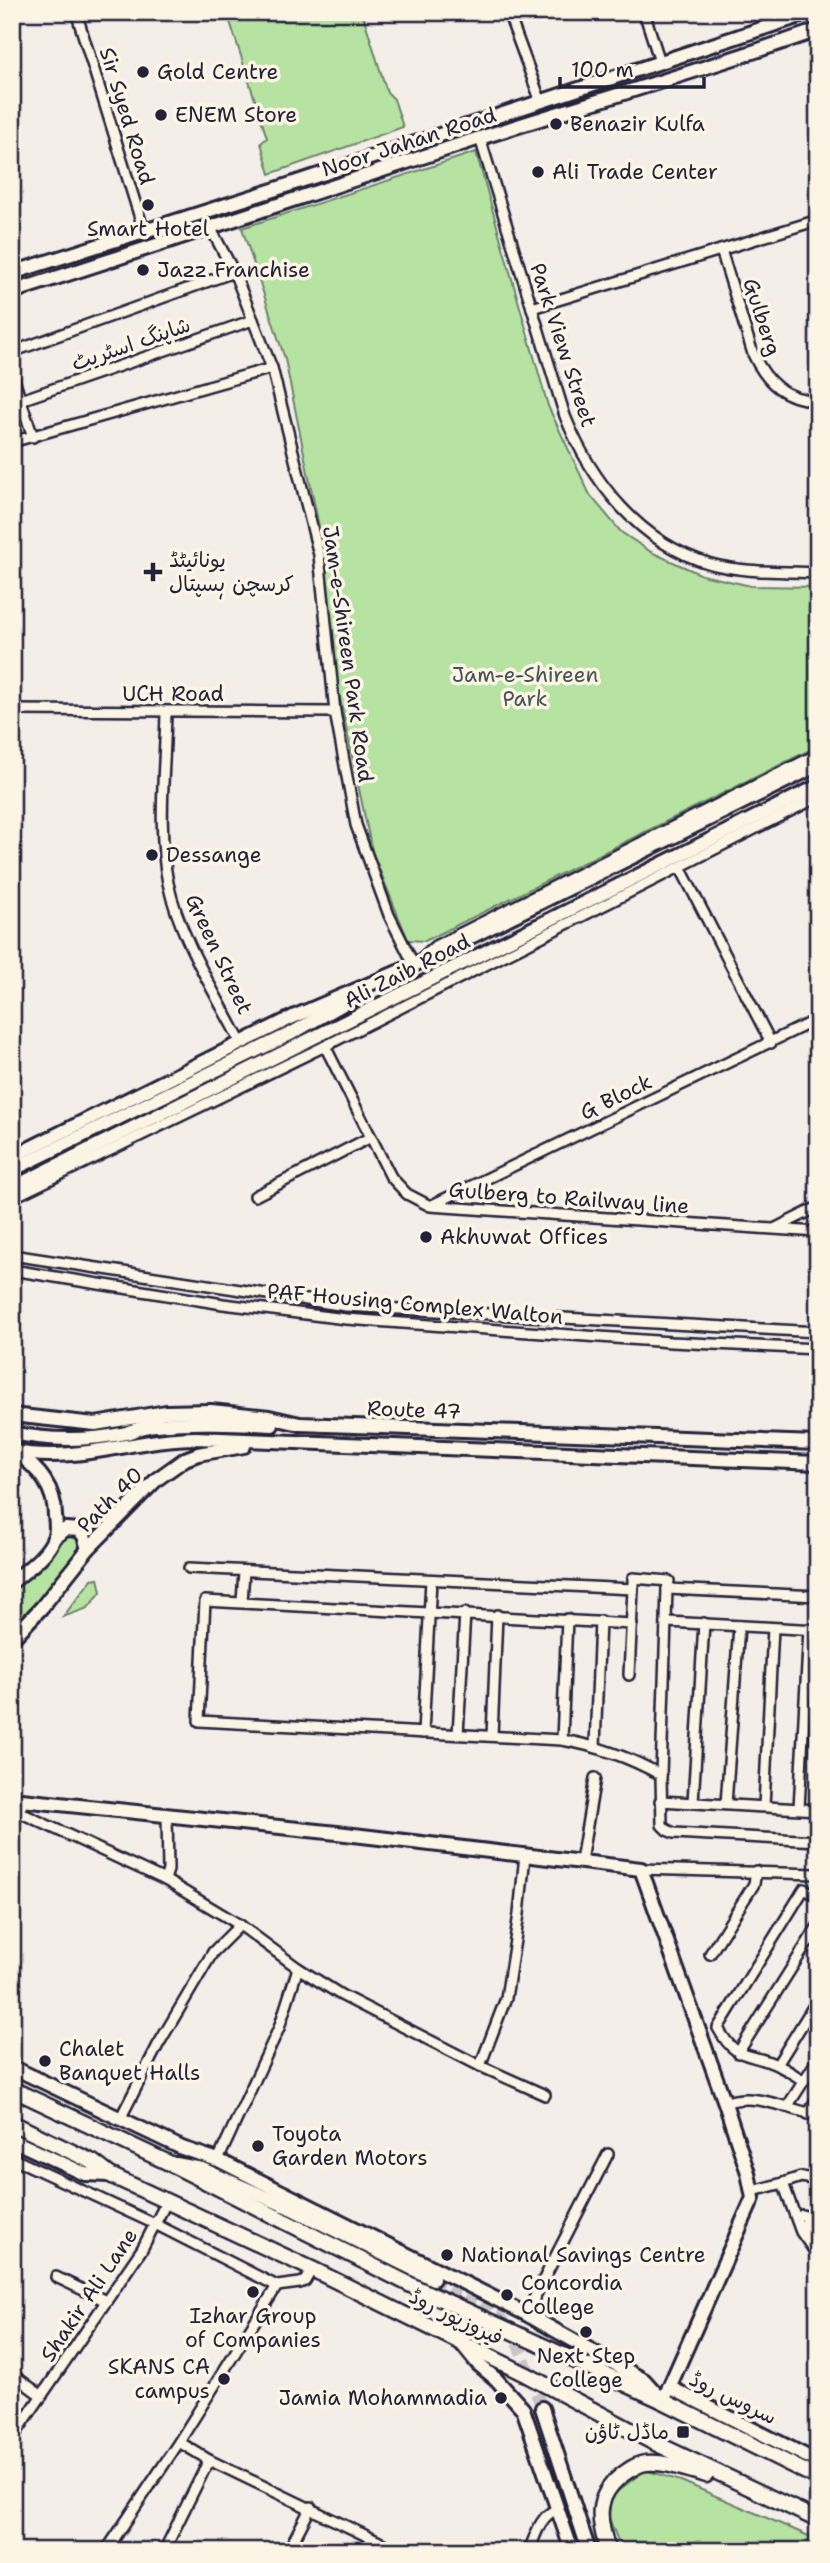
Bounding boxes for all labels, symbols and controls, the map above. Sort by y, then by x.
street label: Sir Syed Road [93,44,161,188]
scale bar [560,46,704,90]
text: 100 m [571,56,634,84]
place label: Gold Centre [157,58,278,86]
marker: Gold Centre [135,64,151,80]
place label: ENEM Store [175,101,297,129]
street label: Noor Jahan Road [318,101,500,183]
marker: ENEM Store [153,107,169,123]
place label: Benazir Kulfa [570,110,705,138]
marker: Benazir Kulfa [548,116,564,132]
place label: Ali Trade Center [552,158,718,186]
marker: Ali Trade Center [530,164,546,180]
marker: Smart Hotel [140,197,156,213]
place label: Smart Hotel [87,215,210,243]
place label: Jazz Franchise [157,256,310,284]
street label: Park View Street [523,259,603,431]
marker: Jazz Franchise [135,262,151,278]
street label: Gulberg [736,274,788,360]
street label: شاپنگ اسٹریٹ [68,311,194,377]
street label: Jam-e-Shireen Park Road [316,524,380,784]
place label: یونائیٹڈ کرسچن ہسپتال [169,546,294,600]
marker: یونائیٹڈ کرسچن ہسپتال [143,562,163,582]
park label: Jam-e-Shireen Park [452,661,598,713]
street label: UCH Road [122,680,224,708]
place label: Dessange [166,841,262,869]
marker: Dessange [144,847,160,863]
street label: Green Street [179,889,259,1019]
street label: Ali Zaib Road [339,927,475,1015]
street label: G Block [575,1068,657,1126]
street label: Gulberg to Railway line [448,1176,690,1220]
place label: Akhuwat Offices [440,1223,608,1251]
marker: Akhuwat Offices [418,1229,434,1245]
street label: PAF Housing Complex Walton [266,1277,564,1331]
street label: Route 47 [366,1394,462,1426]
street label: Path 40 [71,1461,149,1539]
place label: Chalet Banquet Halls [59,2035,200,2087]
marker: Chalet Banquet Halls [37,2053,53,2069]
place label: Toyota Garden Motors [272,2120,428,2172]
marker: Toyota Garden Motors [250,2138,266,2154]
street label: Shakir Ali Lane [34,2223,144,2367]
place label: National Savings Centre [461,2241,706,2269]
marker: National Savings Centre [439,2247,455,2263]
place label: Concordia College [521,2269,622,2321]
street label: فیروزپور روڈ [404,2282,508,2352]
marker: Izhar Group of Companies [245,2284,261,2300]
marker: Concordia College [499,2287,515,2303]
place label: Izhar Group of Companies [185,2302,321,2354]
marker: Next Step College [578,2324,594,2340]
place label: Next Step College [537,2342,635,2394]
place label: SKANS CA campus [108,2353,210,2405]
street label: سروس روڈ [685,2365,781,2431]
marker: SKANS CA campus [216,2371,232,2387]
place label: Jamia Mohammadia [278,2384,487,2412]
marker: Jamia Mohammadia [493,2390,509,2406]
place label: ماڈل ٹاؤن [585,2418,669,2446]
marker: ماڈل ٹاؤن [675,2424,691,2440]

